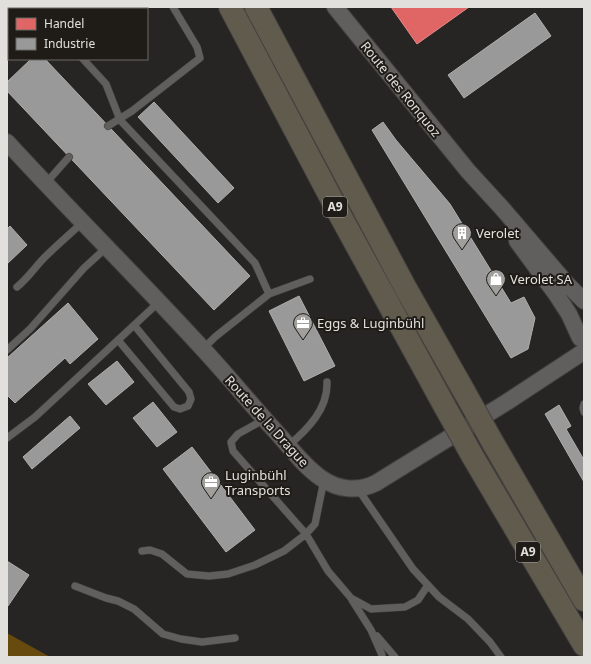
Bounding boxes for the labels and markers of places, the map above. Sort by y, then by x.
building icon: Verolet [451,222,473,250]
place label: Verolet [476,224,520,242]
shop icon: Verolet SA [485,268,507,296]
place label: Verolet SA [510,270,573,288]
office icon: Eggs & Luginbühl [292,312,314,340]
place label: Eggs & Luginbühl [317,314,424,332]
place label: Luginbühl Transports [225,466,290,499]
office icon: Luginbühl Transports [200,471,222,499]

